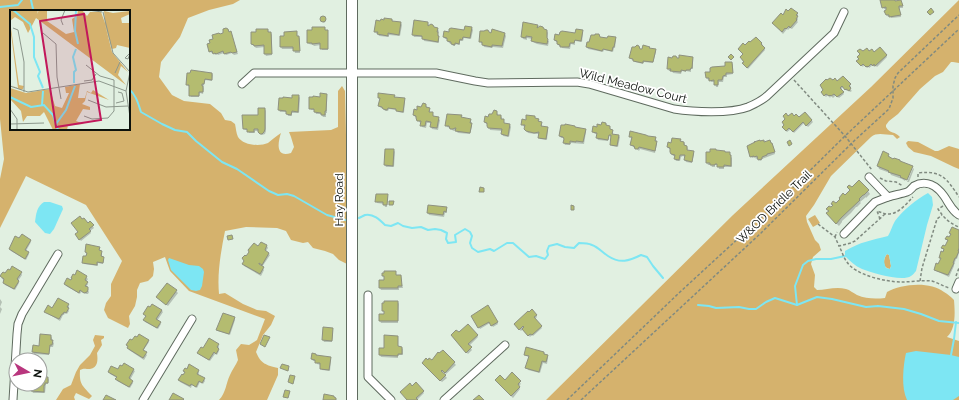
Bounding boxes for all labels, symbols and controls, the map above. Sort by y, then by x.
inset map [10,10,130,130]
street label: Wild Meadow Court [578,66,688,106]
street label: W&OD Bridle Trail [733,167,815,246]
street label: Hay Road [332,173,346,227]
north arrow [8,352,48,392]
text: N [30,368,44,379]

